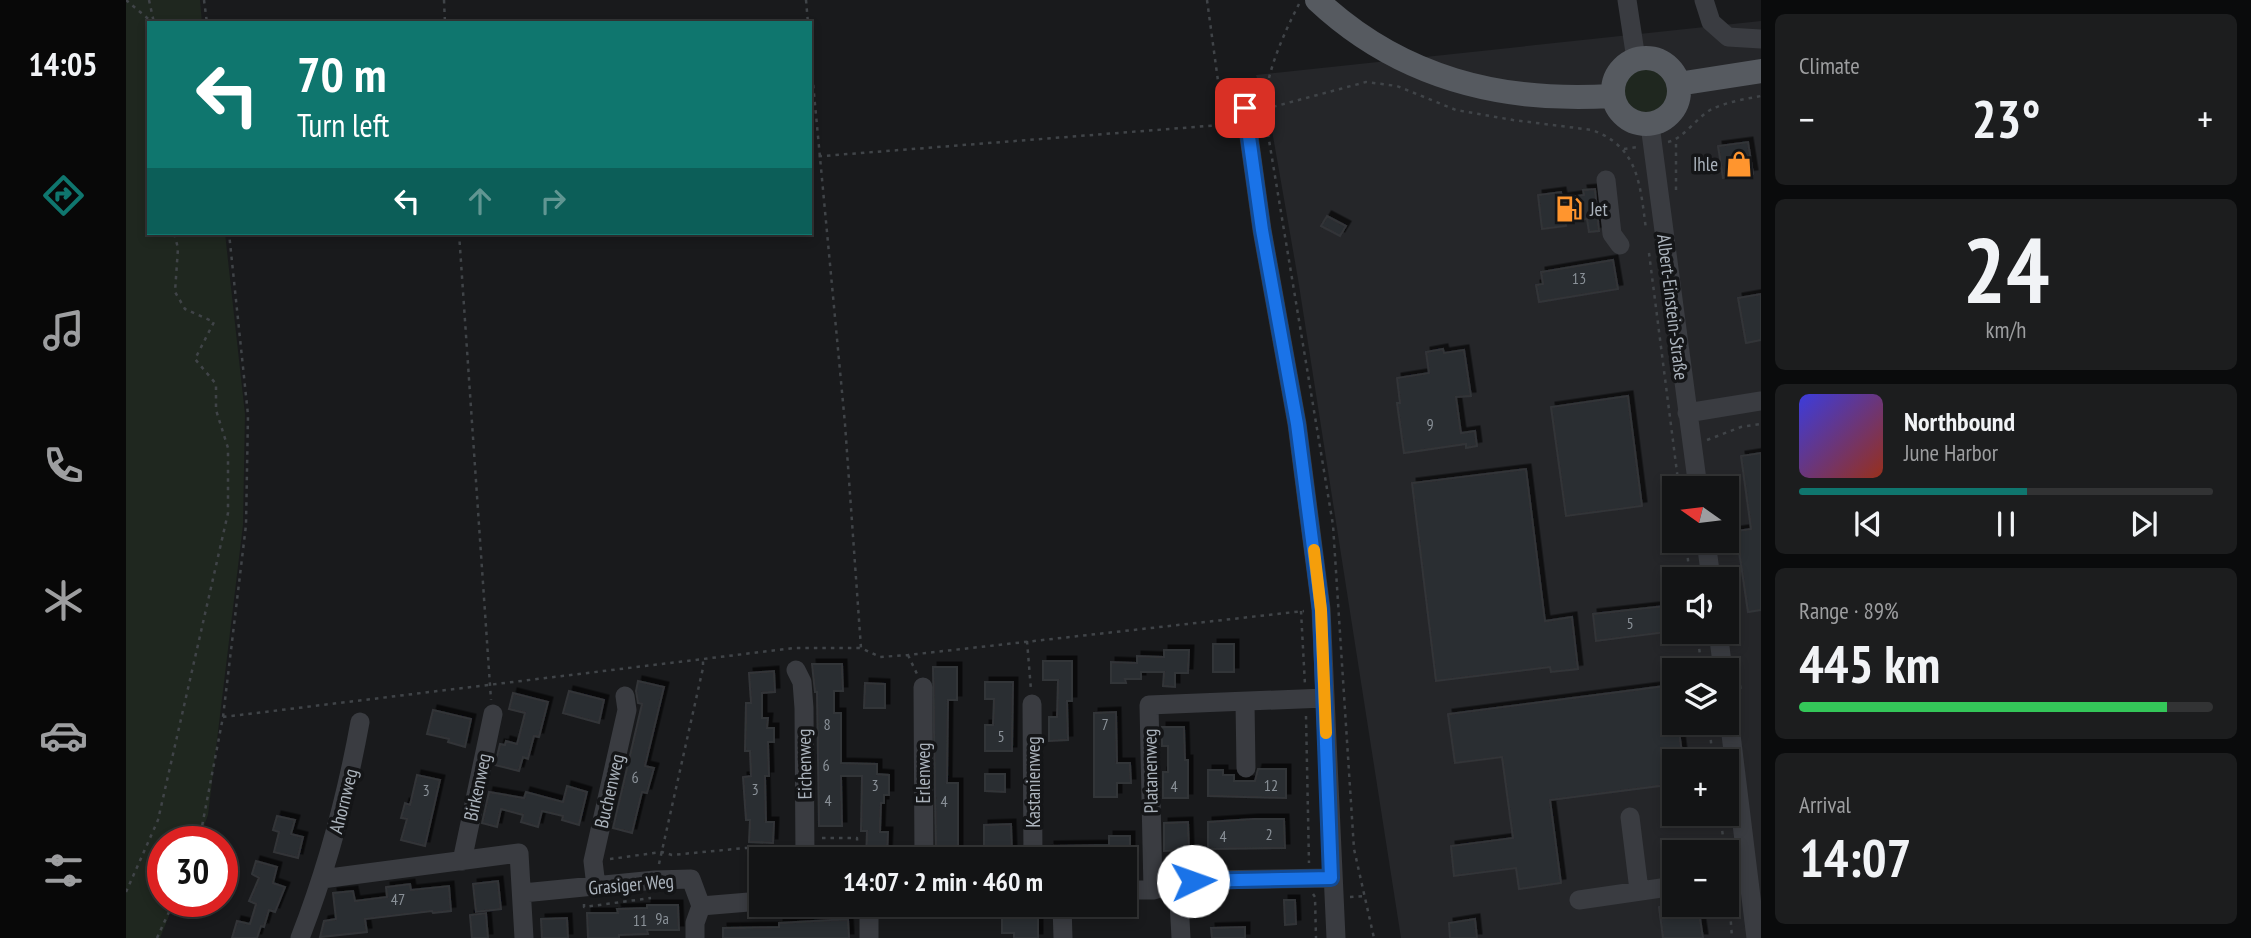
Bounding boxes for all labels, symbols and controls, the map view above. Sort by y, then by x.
text: 70 m [297,42,386,106]
text: 14:05 [28,43,98,85]
icon: left [182,49,273,140]
text: Climate [1799,51,1860,80]
pin [1215,78,1275,138]
text: 23° [1972,85,2040,152]
icon: arrive [1226,89,1264,127]
text: − [1799,94,1815,143]
text: + [2197,94,2213,143]
text: Turn left [297,104,389,146]
shop icon: Ihle [1724,149,1754,179]
place label: Ihle [1693,152,1718,176]
icon: directions [39,171,88,220]
icon: left [388,182,426,220]
icon: ahead [461,182,499,220]
icon: right [534,182,572,220]
fuel station icon: Jet [1554,194,1584,224]
place label: Jet [1589,197,1608,221]
text: 24 [1963,210,2050,328]
street label: Albert-Einstein-Straße [1652,233,1694,381]
house number: 13 [1572,268,1586,288]
icon: music [39,306,88,355]
text: km/h [1986,315,2026,344]
text: Northbound [1904,405,2015,438]
house number: 9 [1426,414,1434,434]
text: June Harbor [1904,438,1998,467]
icon: phone [39,441,88,490]
north arrow [1662,476,1740,553]
map controls [1662,476,1739,917]
icon: previous [1849,505,1887,543]
icon: pause [1987,505,2025,543]
icon: next [2125,505,2163,543]
button: sound [1662,567,1739,644]
icon: climate [39,576,88,625]
text: Range · 89% [1799,596,1899,625]
house number: 5 [1626,613,1634,633]
text: 445 km [1799,630,1940,697]
button: layers [1662,658,1739,735]
icon: car [39,711,88,760]
house number: 8 [823,714,831,734]
house number: 7 [1101,714,1109,734]
house number: 5 [997,726,1005,746]
street label: Platanenweg [1137,728,1163,814]
street label: Eichenweg [791,729,817,799]
street label: Kastanienweg [1021,736,1045,828]
street label: Erlenweg [911,743,935,803]
button: + [1662,749,1739,826]
street label: Birkenweg [458,751,496,823]
street label: Buchenweg [589,752,629,830]
house number: 6 [822,755,830,775]
street label: Ahornweg [323,766,363,836]
house number: 6 [631,767,639,787]
house number: 3 [871,775,879,795]
house number: 12 [1264,775,1278,795]
house number: 4 [1170,776,1178,796]
house number: 3 [751,779,759,799]
house number: 3 [422,780,430,800]
house number: 4 [824,790,832,810]
text: Arrival [1799,790,1851,819]
house number: 4 [940,791,948,811]
house number: 2 [1265,824,1273,844]
text: 14:07 [1799,824,1911,891]
speed limit sign: 30 [147,826,238,917]
house number: 4 [1219,826,1227,846]
button: − [1662,840,1739,917]
position arrow [1156,844,1230,918]
icon: filters [39,846,88,895]
text: 14:07 · 2 min · 460 m [843,865,1043,898]
street label: Grasiger Weg [587,868,675,900]
house number: 47 [391,889,405,909]
house number: 9a [655,908,669,928]
house number: 11 [633,910,647,930]

